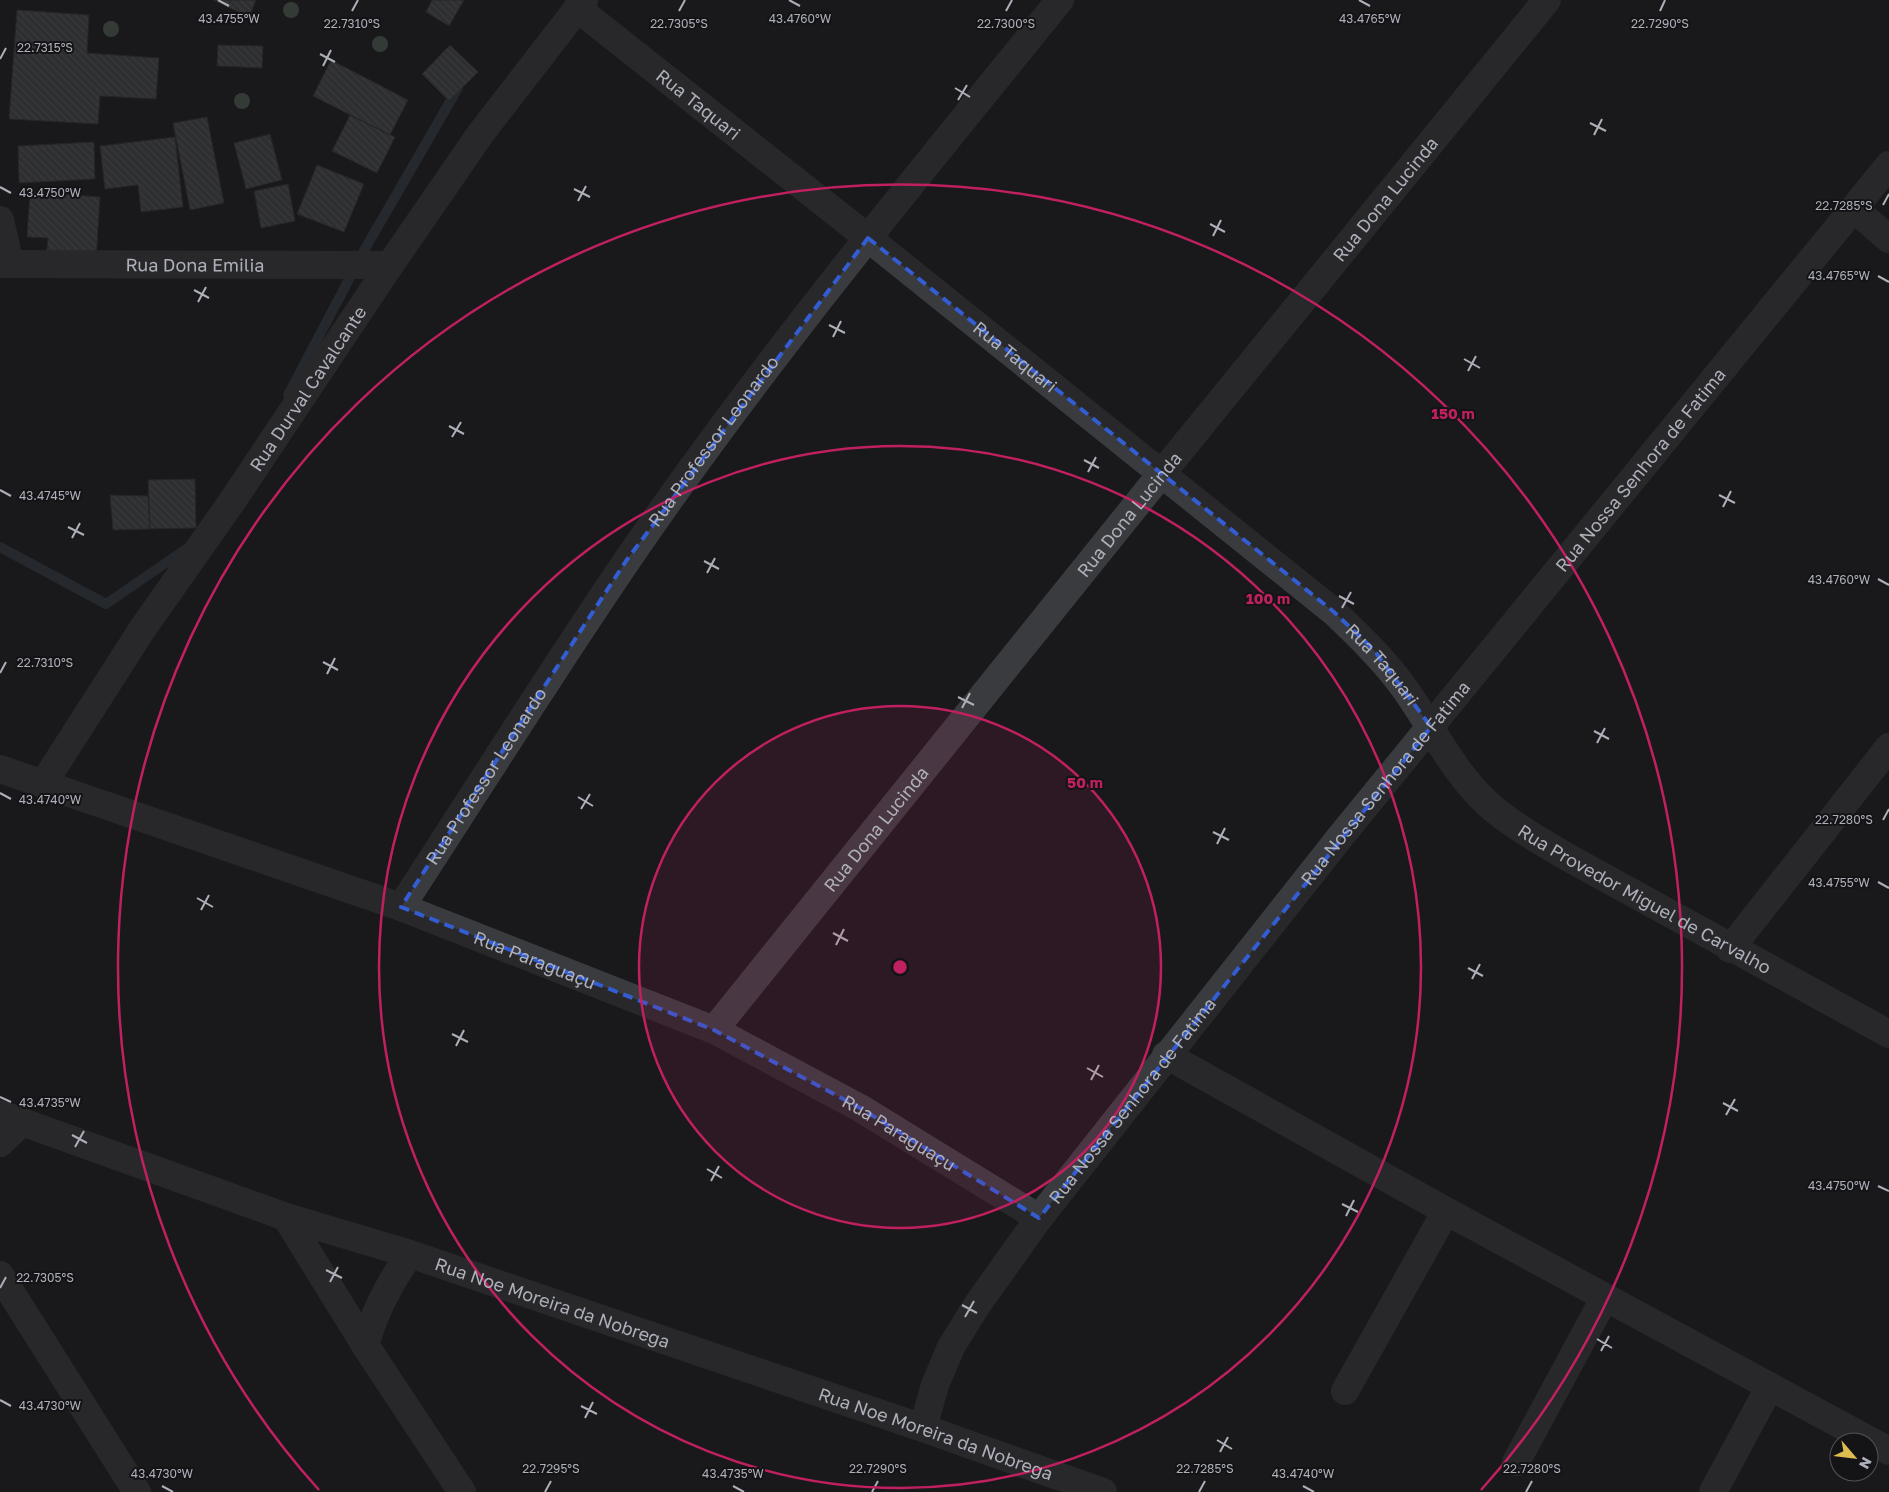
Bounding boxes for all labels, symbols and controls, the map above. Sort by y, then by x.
text: 43.4755°W [198,11,260,26]
text: 43.4760°W [769,11,832,26]
text: 43.4765°W [1339,11,1401,26]
text: 22.7310°S [324,16,381,31]
text: 22.7305°S [650,16,708,31]
text: 22.7300°S [977,16,1035,31]
text: 22.7290°S [1631,16,1689,31]
text: 22.7315°S [17,40,73,55]
street label: Rua Taquari [652,64,745,144]
street label: Rua Dona Lucinda [1328,132,1442,266]
text: 43.4750°W [19,185,82,200]
text: 22.7285°S [1815,198,1873,213]
street label: Rua Dona Emilia [125,253,265,276]
text: 43.4765°W [1808,268,1870,283]
street label: Rua Durval Cavalcante [244,301,371,475]
street label: Rua Taquari [969,316,1062,397]
street label: Rua Professor Leonardo [643,351,783,531]
street label: Rua Nossa Senhora de Fatima [1550,363,1730,576]
text: 150 m [1431,404,1475,422]
street label: Rua Dona Lucinda [1072,447,1186,581]
text: 43.4745°W [19,488,82,503]
text: 43.4760°W [1808,572,1871,587]
text: 100 m [1246,589,1290,607]
street label: Rua Taquari [1341,619,1424,709]
text: 22.7310°S [17,655,74,670]
street label: Rua Nossa Senhora de Fatima [1296,676,1474,889]
street label: Rua Professor Leonardo [421,683,551,869]
street label: Rua Dona Lucinda [819,762,933,896]
text: 50 m [1067,773,1103,791]
text: 43.4740°W [19,792,82,807]
text: 22.7280°S [1815,812,1873,827]
street label: Rua Provedor Miguel de Carvalho [1514,819,1775,978]
text: 43.4755°W [1808,875,1870,890]
street label: Rua Paraguaçu [471,926,599,993]
centre of rings [891,958,909,976]
street label: Rua Nossa Senhora de Fatima [1044,993,1220,1208]
street label: Rua Paraguaçu [839,1090,960,1175]
text: 43.4735°W [19,1095,81,1110]
text: 43.4750°W [1808,1178,1871,1193]
street label: Rua Noe Moreira da Nobrega [432,1252,673,1352]
text: 22.7305°S [16,1270,74,1285]
street label: Rua Noe Moreira da Nobrega [816,1382,1056,1484]
text: 43.4730°W [19,1398,82,1413]
north arrow [1829,1432,1879,1482]
text: N [1856,1455,1876,1472]
text: 22.7295°S [522,1461,580,1476]
text: 22.7290°S [849,1461,907,1476]
text: 22.7285°S [1176,1461,1234,1476]
text: 22.7280°S [1503,1461,1561,1476]
text: 43.4730°W [131,1466,194,1481]
text: 43.4735°W [702,1466,764,1481]
text: 43.4740°W [1272,1466,1335,1481]

